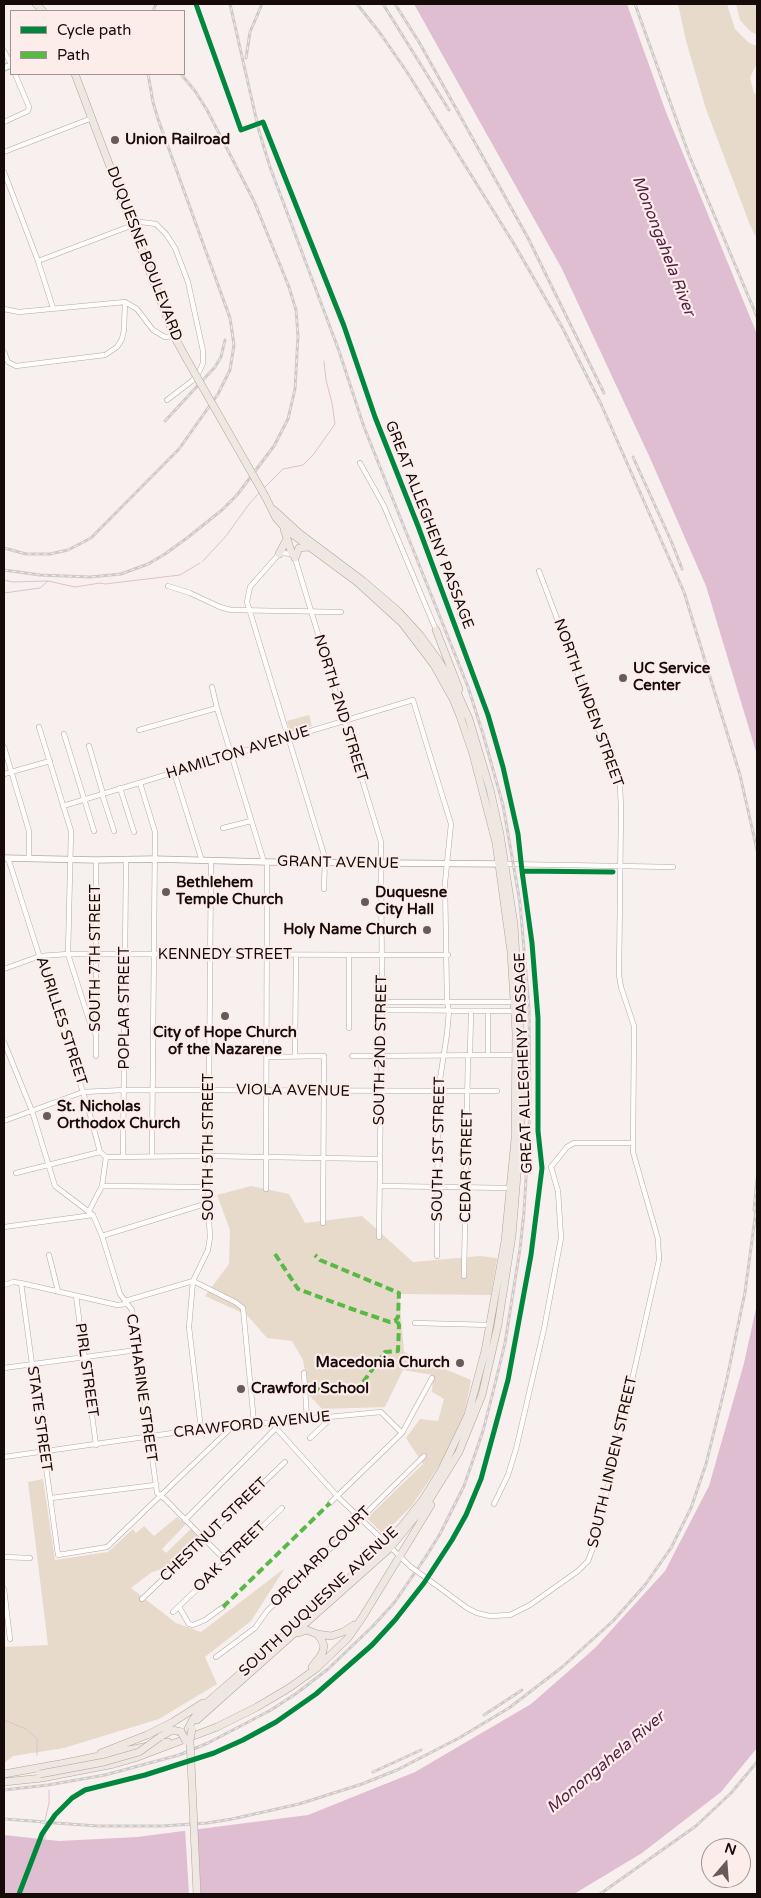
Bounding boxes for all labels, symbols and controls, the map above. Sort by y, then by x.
legend [10,10,185,75]
text: Cycle path [57,21,131,39]
text: Path [57,46,90,64]
place label: Union Railroad [125,131,230,149]
marker: Union Railroad [109,134,121,146]
street label: DUQUESNE BOULEVARD [102,164,186,344]
water label: Monongahela River [627,173,699,319]
street label: GREAT ALLEGHENY PASSAGE [381,418,477,632]
street label: NORTH LINDEN STREET [549,616,627,790]
street label: NORTH 2ND STREET [309,632,371,784]
place label: UC Service Center [633,660,710,695]
marker: UC Service Center [617,672,629,684]
street label: HAMILTON AVENUE [164,723,312,783]
street label: GRANT AVENUE [277,853,399,873]
place label: Bethlehem Temple Church [176,874,283,909]
street label: SOUTH 7TH STREET [87,884,105,1032]
place label: Duquesne City Hall [375,884,447,919]
marker: Bethlehem Temple Church [160,886,172,898]
marker: Duquesne City Hall [359,896,371,908]
place label: Holy Name Church [283,921,417,939]
marker: Holy Name Church [421,924,433,936]
street label: POPLAR STREET [116,946,134,1070]
street label: KENNEDY STREET [158,946,292,964]
street label: GREAT ALLEGHENY PASSAGE [511,952,537,1174]
street label: AURILLES STREET [32,955,90,1087]
street label: SOUTH 2ND STREET [371,975,391,1125]
marker: City of Hope Church of the Nazarene [219,1010,231,1022]
place label: City of Hope Church of the Nazarene [153,1024,297,1059]
street label: SOUTH 5TH STREET [200,1073,218,1221]
street label: SOUTH 1ST STREET [429,1076,449,1222]
street label: VIOLA AVENUE [236,1081,350,1101]
place label: St. Nicholas Orthodox Church [57,1098,180,1133]
street label: CEDAR STREET [457,1109,477,1223]
marker: St. Nicholas Orthodox Church [41,1110,53,1122]
street label: CATHARINE STREET [122,1313,160,1463]
street label: PIRL STREET [71,1322,101,1418]
place label: Macedonia Church [316,1354,450,1372]
marker: Macedonia Church [454,1357,466,1369]
street label: STATE STREET [23,1365,55,1473]
street label: SOUTH LINDEN STREET [584,1374,642,1550]
place label: Crawford School [251,1380,369,1398]
marker: Crawford School [235,1383,247,1395]
street label: CRAWFORD AVENUE [173,1408,331,1442]
street label: CHESTNUT STREET [157,1474,271,1586]
street label: ORCHARD COURT [267,1503,375,1611]
street label: OAK STREET [190,1518,270,1596]
street label: SOUTH DUQUESNE AVENUE [236,1523,402,1681]
water label: Monongahela River [543,1708,669,1818]
north arrow [701,1838,751,1888]
text: N [723,1839,738,1859]

